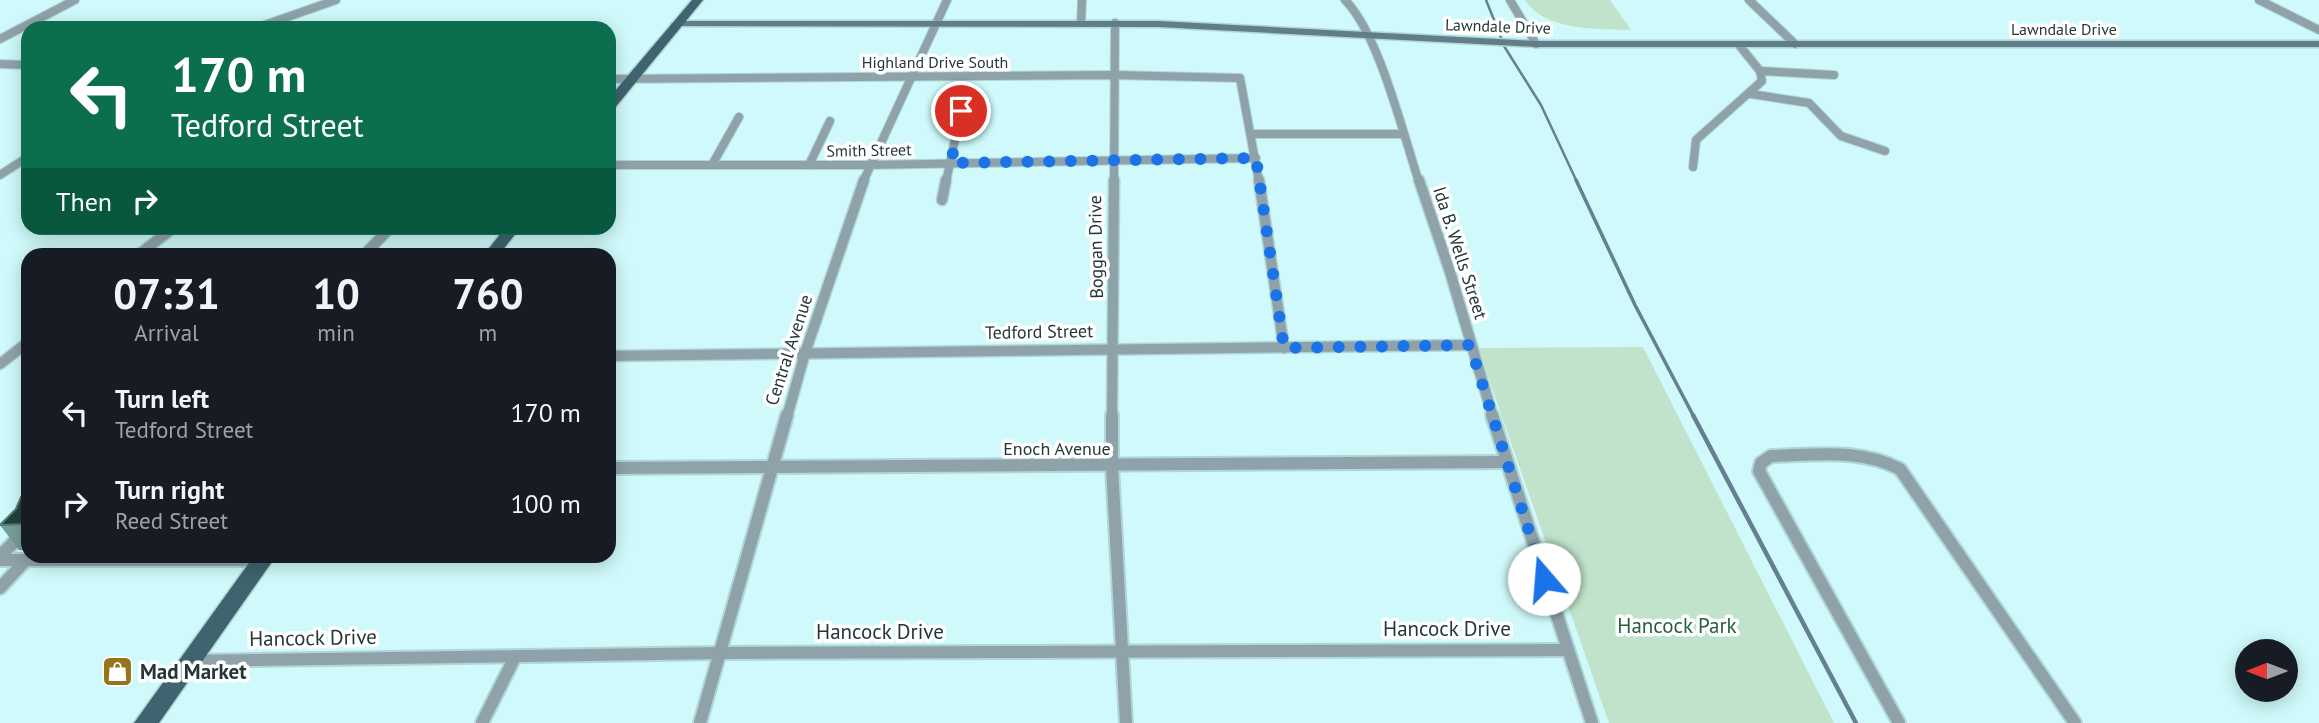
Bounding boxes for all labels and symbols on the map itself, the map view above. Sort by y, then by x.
street label: Lawndale Drive [1445,14,1551,38]
street label: Lawndale Drive [2011,19,2117,39]
street label: Highland Drive South [862,52,1008,72]
pin [931,81,991,141]
street label: Smith Street [826,139,912,161]
street label: Ida B. Wells Street [1428,184,1493,322]
street label: Boggan Drive [1083,195,1108,299]
street label: Central Avenue [760,291,817,408]
street label: Tedford Street [985,319,1093,344]
street label: Enoch Avenue [1003,437,1111,460]
position arrow [1507,542,1581,616]
park label: Hancock Park [1617,612,1737,639]
street label: Hancock Drive [1383,615,1511,642]
street label: Hancock Drive [816,618,944,645]
street label: Hancock Drive [249,623,377,652]
north arrow [2235,639,2298,702]
shop icon: Mad Market [100,655,134,689]
place label: Mad Market [140,658,247,685]

